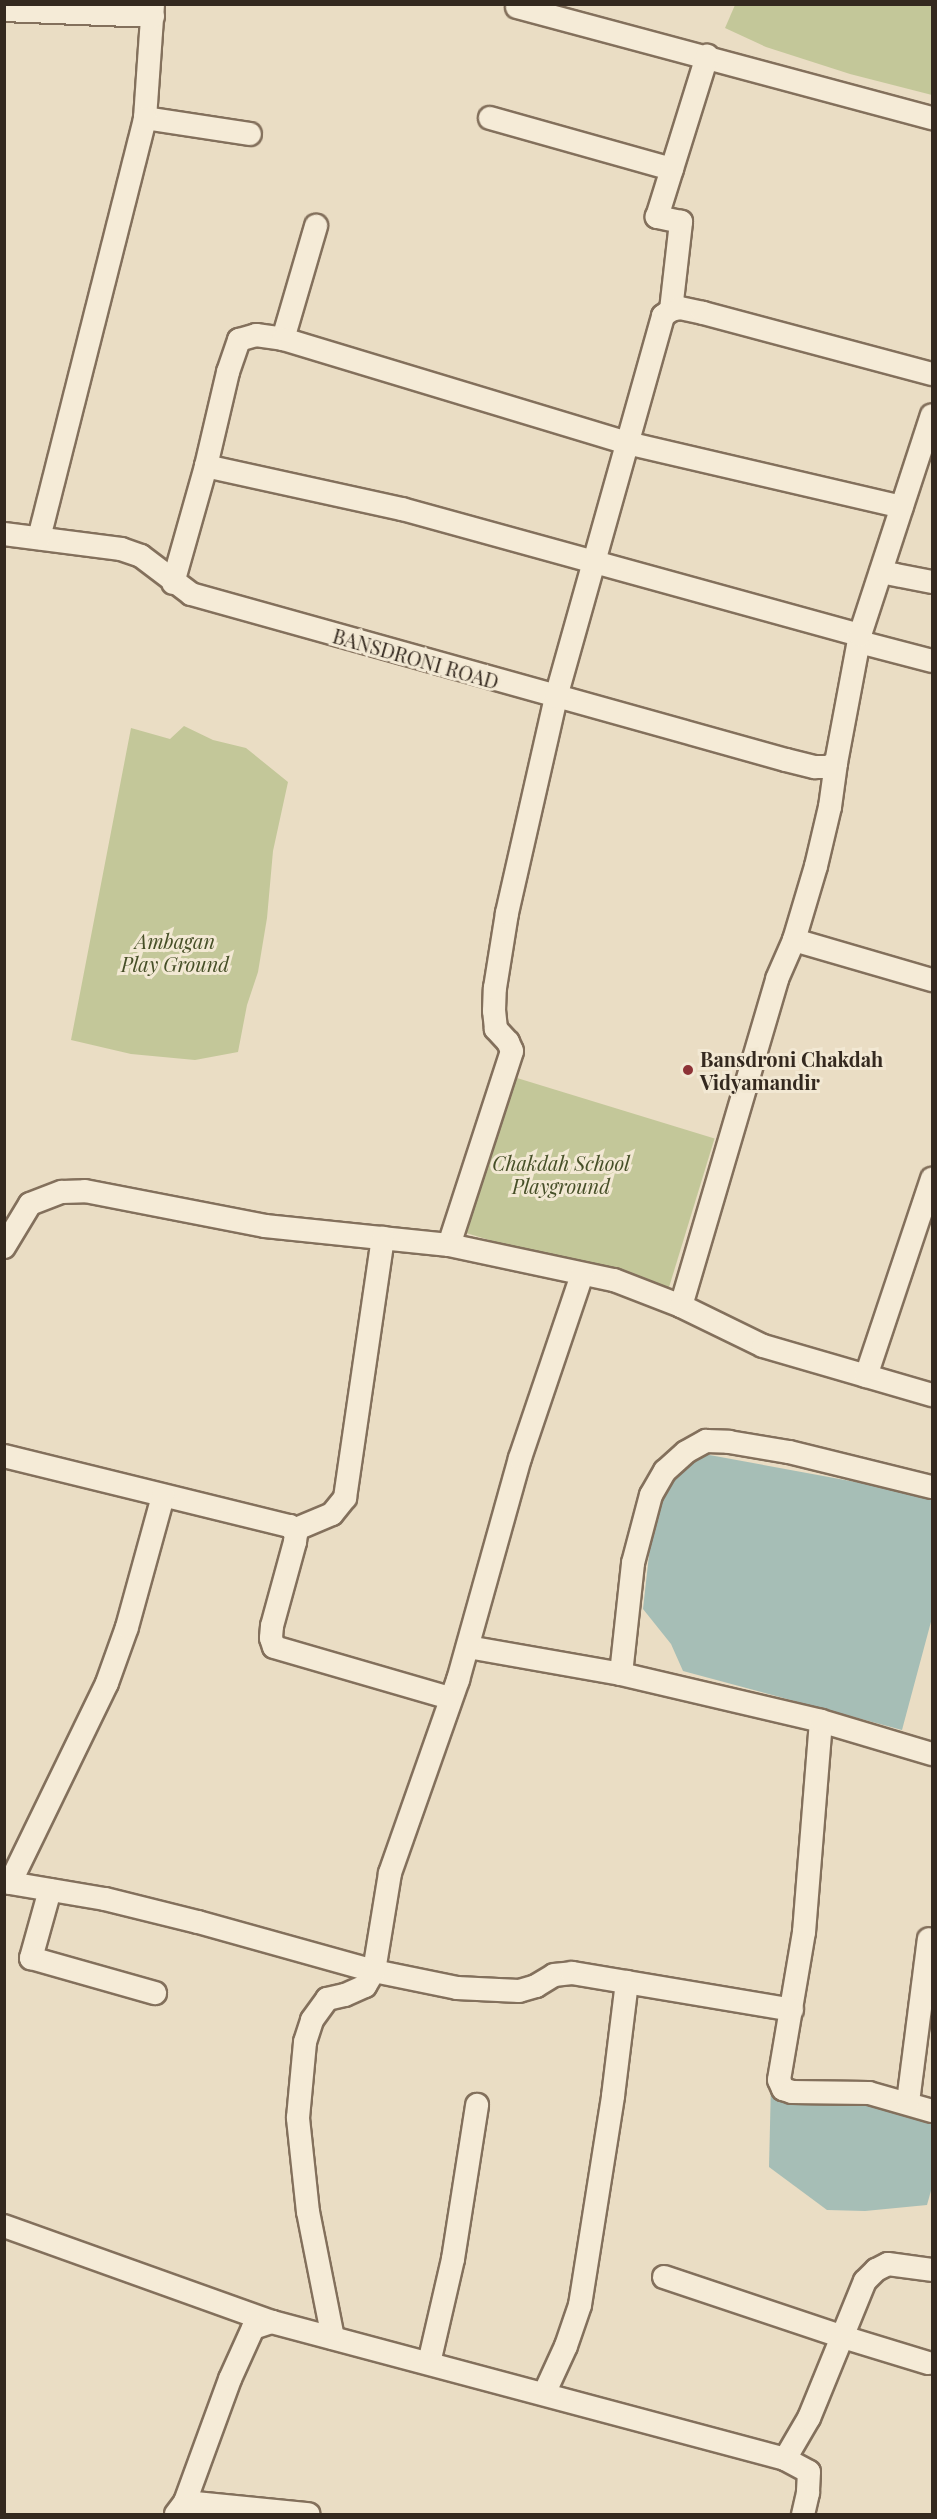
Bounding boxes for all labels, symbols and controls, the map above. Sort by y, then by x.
street label: BANSDRONI ROAD [330,623,502,693]
park label: Ambagan Play Ground [121,928,229,975]
place label: Bansdroni Chakdah Vidyamandir [700,1046,883,1093]
marker: Bansdroni Chakdah Vidyamandir [681,1063,695,1077]
park label: Chakdah School Playground [492,1150,630,1197]

